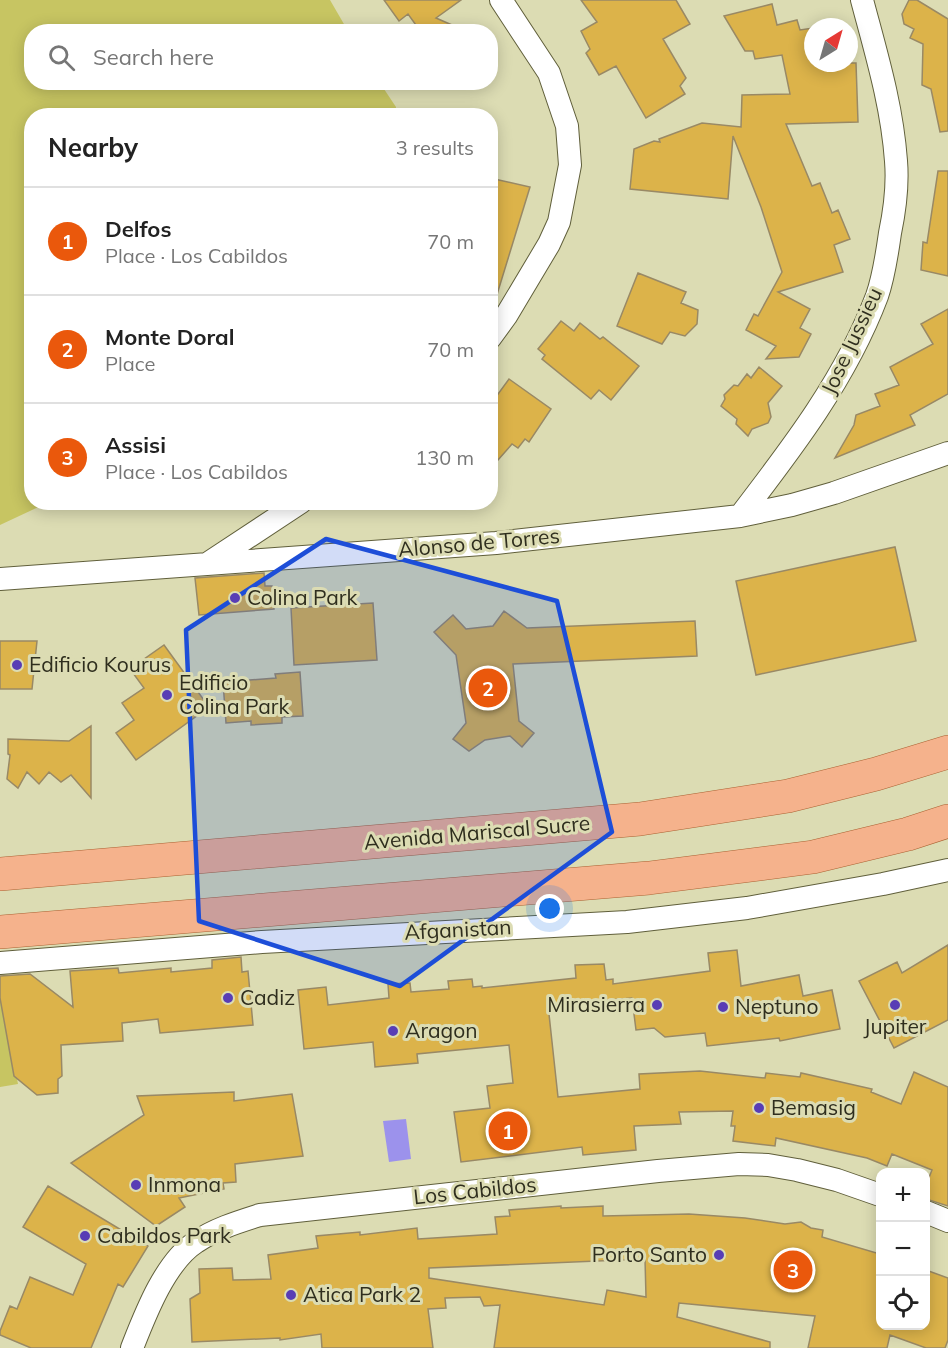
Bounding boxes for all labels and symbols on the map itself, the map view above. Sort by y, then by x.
north arrow [804,18,858,72]
street label: Jose Jussieu [815,283,887,398]
street label: Alonso de Torres [397,522,561,562]
place label: Colina Park [247,584,357,610]
marker: Colina Park [228,591,242,605]
place label: Edificio Kourus [29,651,171,677]
marker: Edificio Kourus [10,658,24,672]
pin: 2 [468,666,508,710]
place label: Edificio Colina Park [179,669,289,719]
marker: Edificio Colina Park [160,688,174,702]
street label: Avenida Mariscal Sucre [363,809,591,855]
your location [535,894,564,923]
street label: Afganistan [404,913,512,945]
place label: Cadiz [240,984,295,1010]
marker: Cadiz [221,991,235,1005]
place label: Mirasierra [547,991,645,1017]
place label: Neptuno [735,993,818,1019]
marker: Mirasierra [650,998,664,1012]
marker: Jupiter [888,998,902,1012]
marker: Neptuno [716,1000,730,1014]
place label: Jupiter [864,1013,927,1039]
place label: Aragon [405,1017,478,1043]
marker: Aragon [386,1024,400,1038]
place label: Bemasig [771,1094,856,1120]
marker: Bemasig [752,1101,766,1115]
pin: 1 [488,1108,528,1154]
place label: Inmona [148,1171,221,1197]
street label: Los Cabildos [412,1171,538,1209]
marker: Inmona [129,1178,143,1192]
place label: Cabildos Park [97,1222,231,1248]
marker: Cabildos Park [78,1229,92,1243]
place label: Porto Santo [592,1241,707,1267]
marker: Porto Santo [712,1248,726,1262]
pin: 3 [774,1248,812,1292]
place label: Atica Park 2 [303,1281,421,1307]
marker: Atica Park 2 [284,1288,298,1302]

